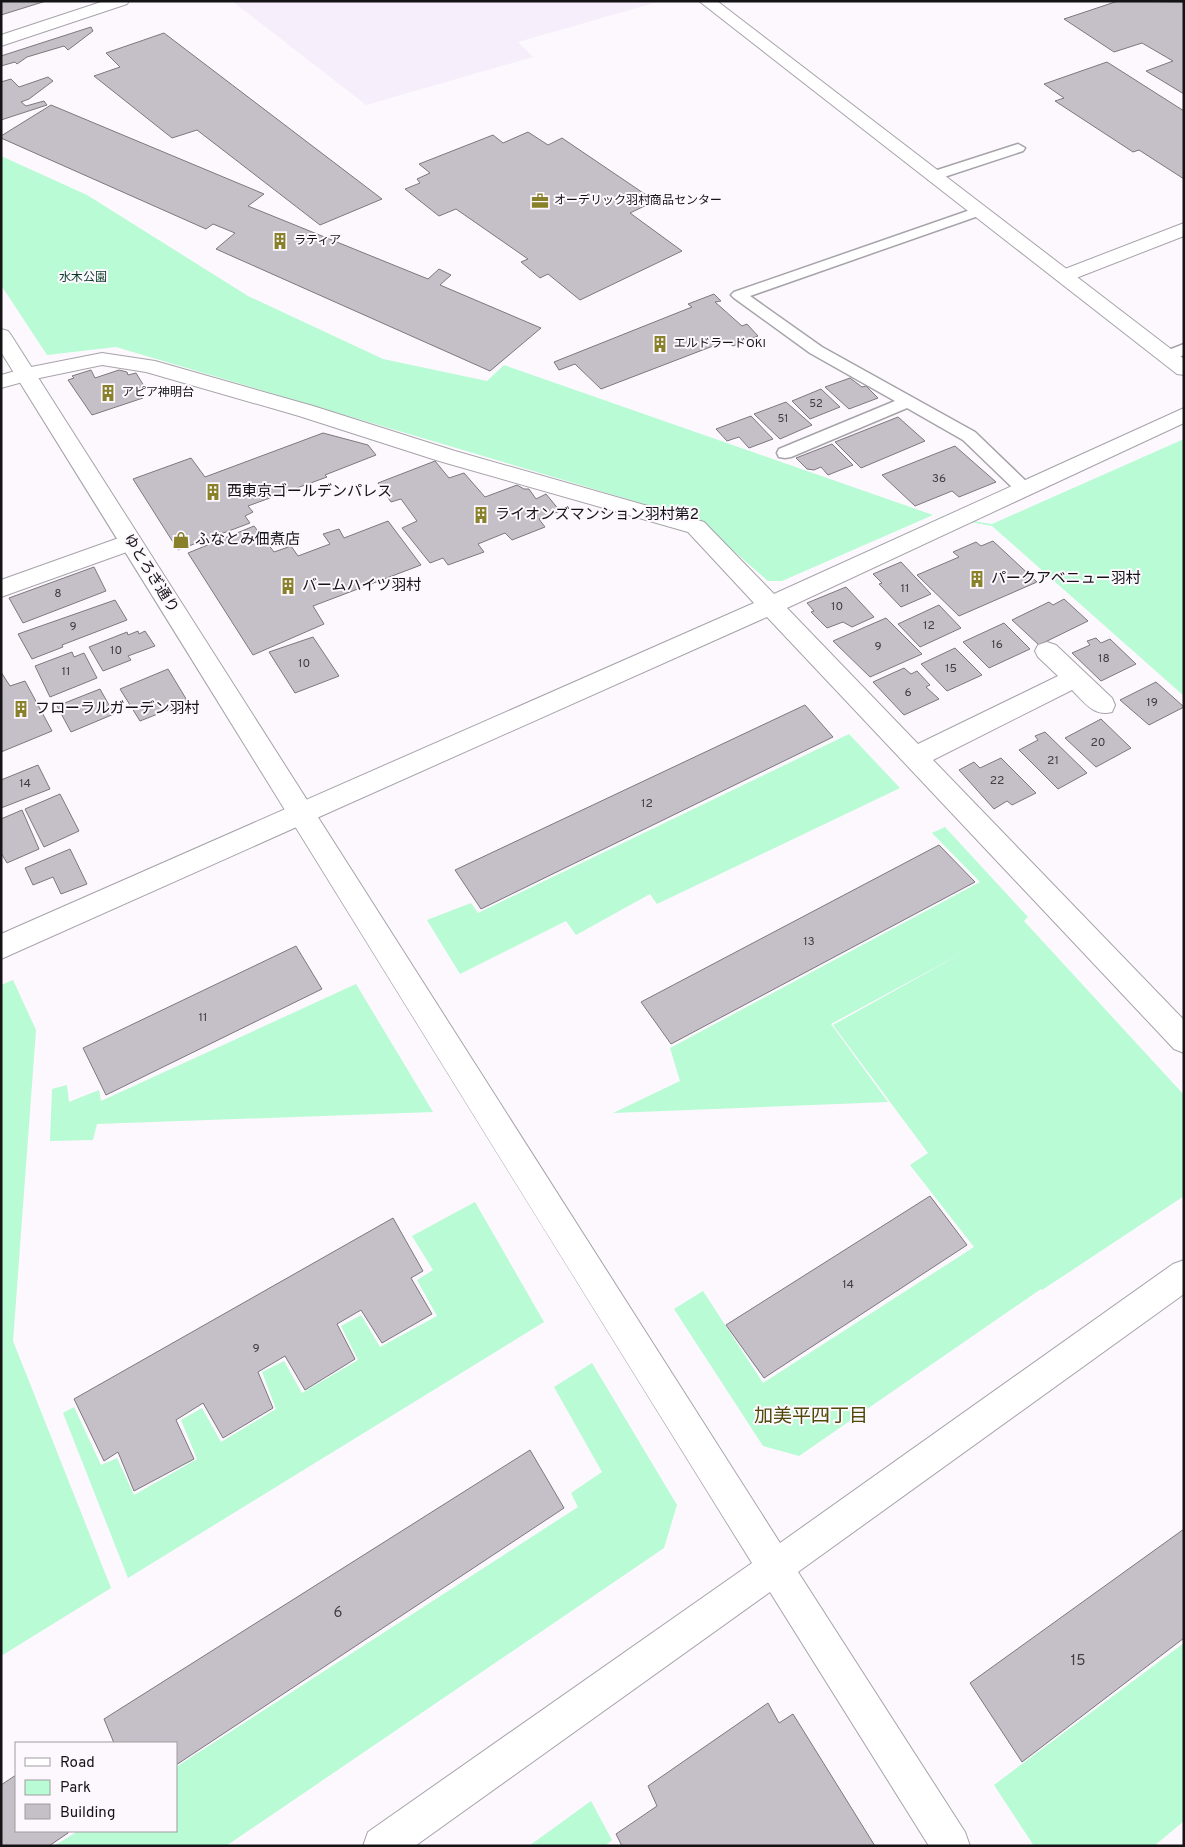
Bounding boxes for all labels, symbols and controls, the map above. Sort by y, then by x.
office icon: オーデリック羽村商品センター [530,191,550,211]
place label: オーデリック羽村商品センター [554,193,722,209]
building icon: ラティア [270,231,290,251]
place label: ラティア [294,233,341,249]
park label: 水木公園 [59,270,107,286]
building icon: エルドラードOKI [650,334,670,354]
place label: エルドラードOKI [674,336,766,352]
building icon: アピア神明台 [98,383,118,403]
place label: アピア神明台 [122,385,194,401]
house number: 52 [809,397,823,411]
house number: 51 [778,412,788,426]
house number: 36 [932,471,946,487]
building icon: 西東京ゴールデンパレス [203,482,223,502]
place label: 西東京ゴールデンパレス [227,483,392,502]
building icon: ライオンズマンション羽村第2 [471,505,491,525]
place label: ライオンズマンション羽村第2 [495,505,699,525]
shop icon: ふなとみ佃煮店 [171,530,191,550]
street label: ゆとろぎ通り [118,531,182,617]
place label: ふなとみ佃煮店 [195,531,300,550]
building icon: パークアベニュー羽村 [967,569,987,589]
place label: パークアベニュー羽村 [991,569,1141,589]
building icon: バームハイツ羽村 [278,576,298,596]
place label: バームハイツ羽村 [302,576,421,596]
house number: 11 [901,581,909,597]
house number: 8 [54,586,62,602]
house number: 10 [831,599,843,615]
house number: 12 [923,618,935,634]
house number: 9 [69,619,77,635]
house number: 16 [991,637,1003,653]
house number: 9 [874,639,882,655]
house number: 10 [110,643,122,659]
house number: 18 [1098,651,1110,667]
house number: 10 [298,656,310,672]
house number: 15 [945,661,957,677]
house number: 11 [62,664,70,680]
house number: 6 [904,685,912,701]
house number: 19 [1146,695,1158,711]
building icon: フローラルガーデン羽村 [11,699,31,719]
place label: フローラルガーデン羽村 [35,699,200,719]
house number: 20 [1090,735,1106,751]
house number: 21 [1047,753,1059,769]
house number: 22 [990,773,1004,789]
house number: 14 [19,776,31,792]
house number: 12 [641,796,653,812]
house number: 13 [803,934,815,950]
house number: 11 [199,1010,207,1026]
house number: 14 [842,1277,854,1293]
house number: 9 [252,1341,260,1357]
district label: 加美平四丁目 [754,1405,868,1429]
house number: 6 [334,1604,343,1623]
house number: 15 [1071,1652,1085,1671]
legend [15,1742,178,1832]
text: Road [60,1754,95,1773]
text: Park [60,1779,91,1798]
text: Building [60,1804,115,1823]

